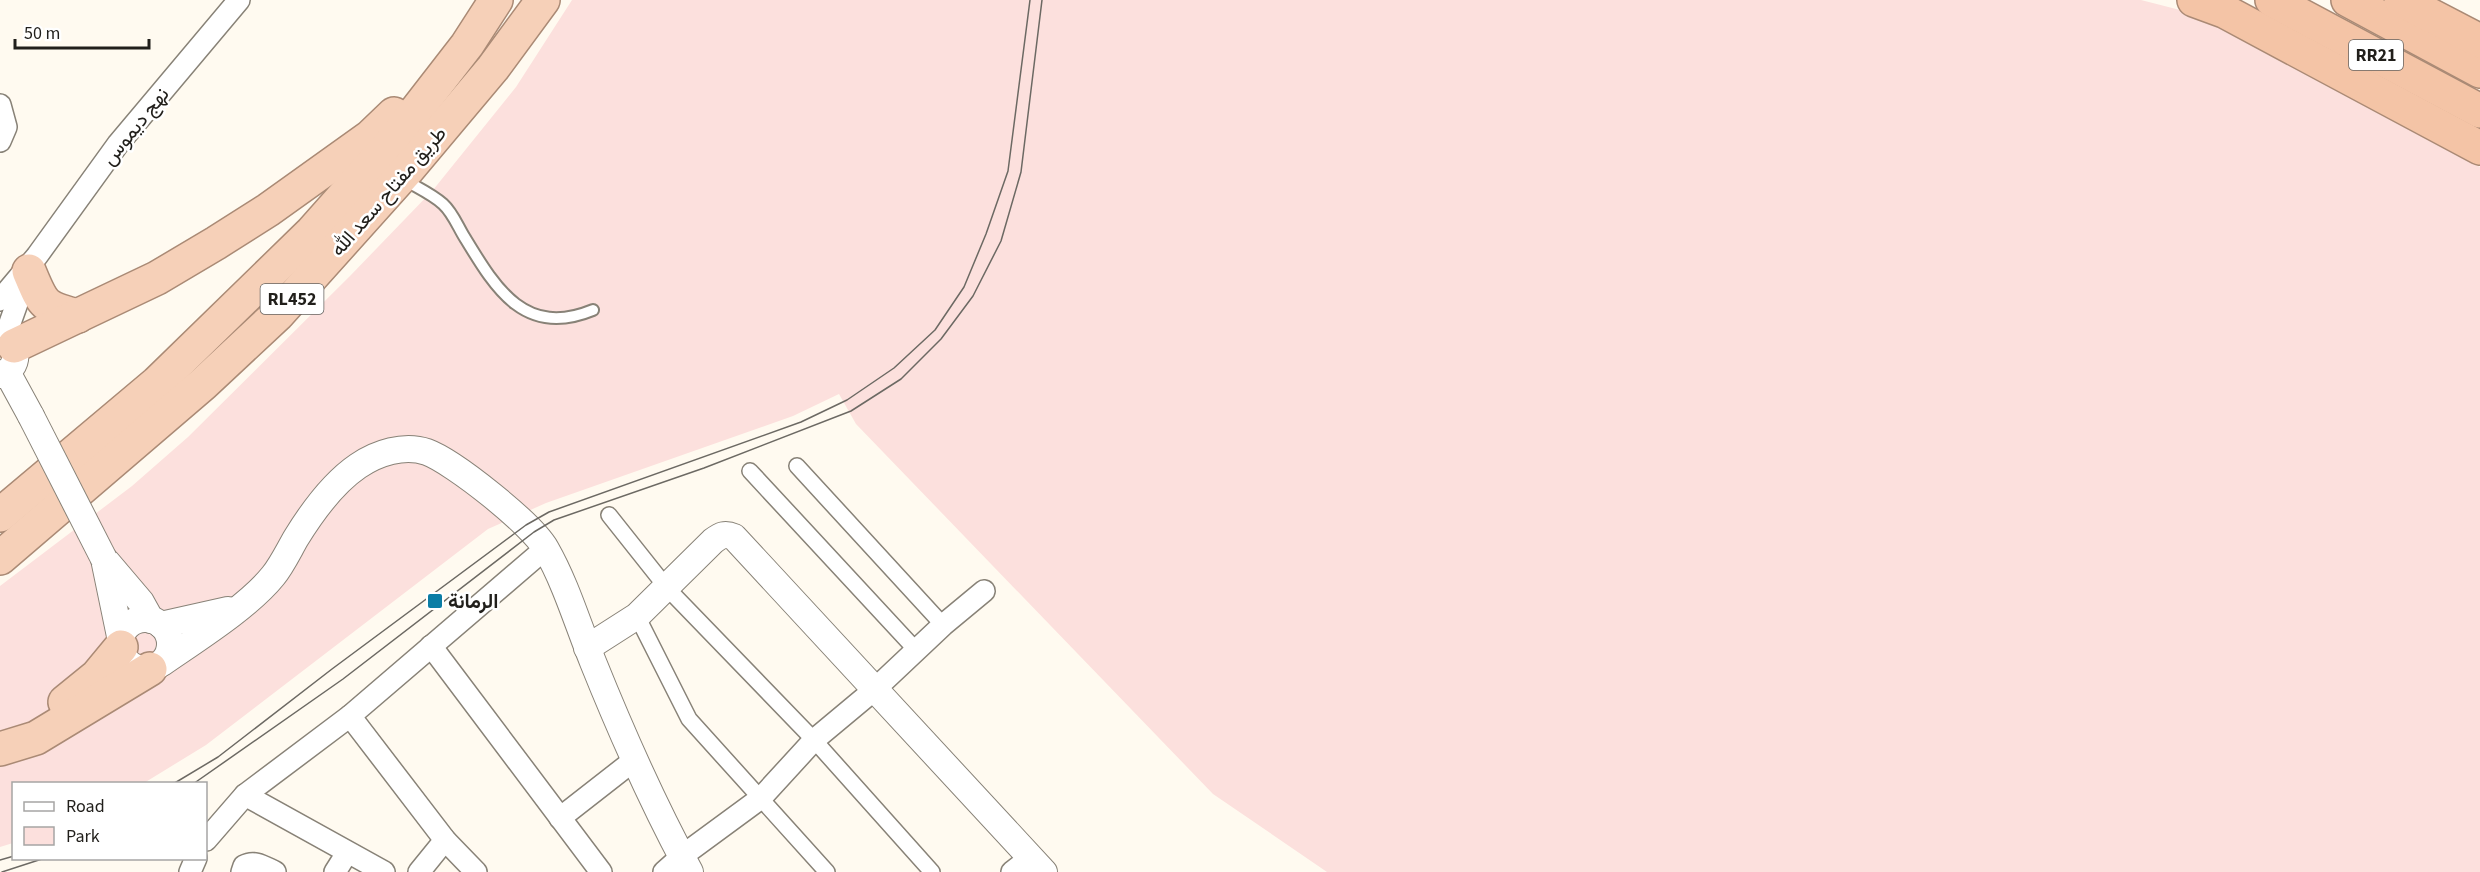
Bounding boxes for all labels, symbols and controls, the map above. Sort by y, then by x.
scale bar [15,12,148,50]
text: 50 m [24,21,60,46]
road number: RR21 [2349,40,2403,70]
street label: نهج ديموس [96,82,176,172]
street label: طريق مفتاح سعد الله [324,120,453,263]
road number: RL452 [260,284,324,314]
place label: الرمانة [448,588,498,616]
marker: الرمانة [426,592,444,610]
legend [12,782,207,860]
text: Road [66,794,105,819]
text: Park [66,824,100,849]

